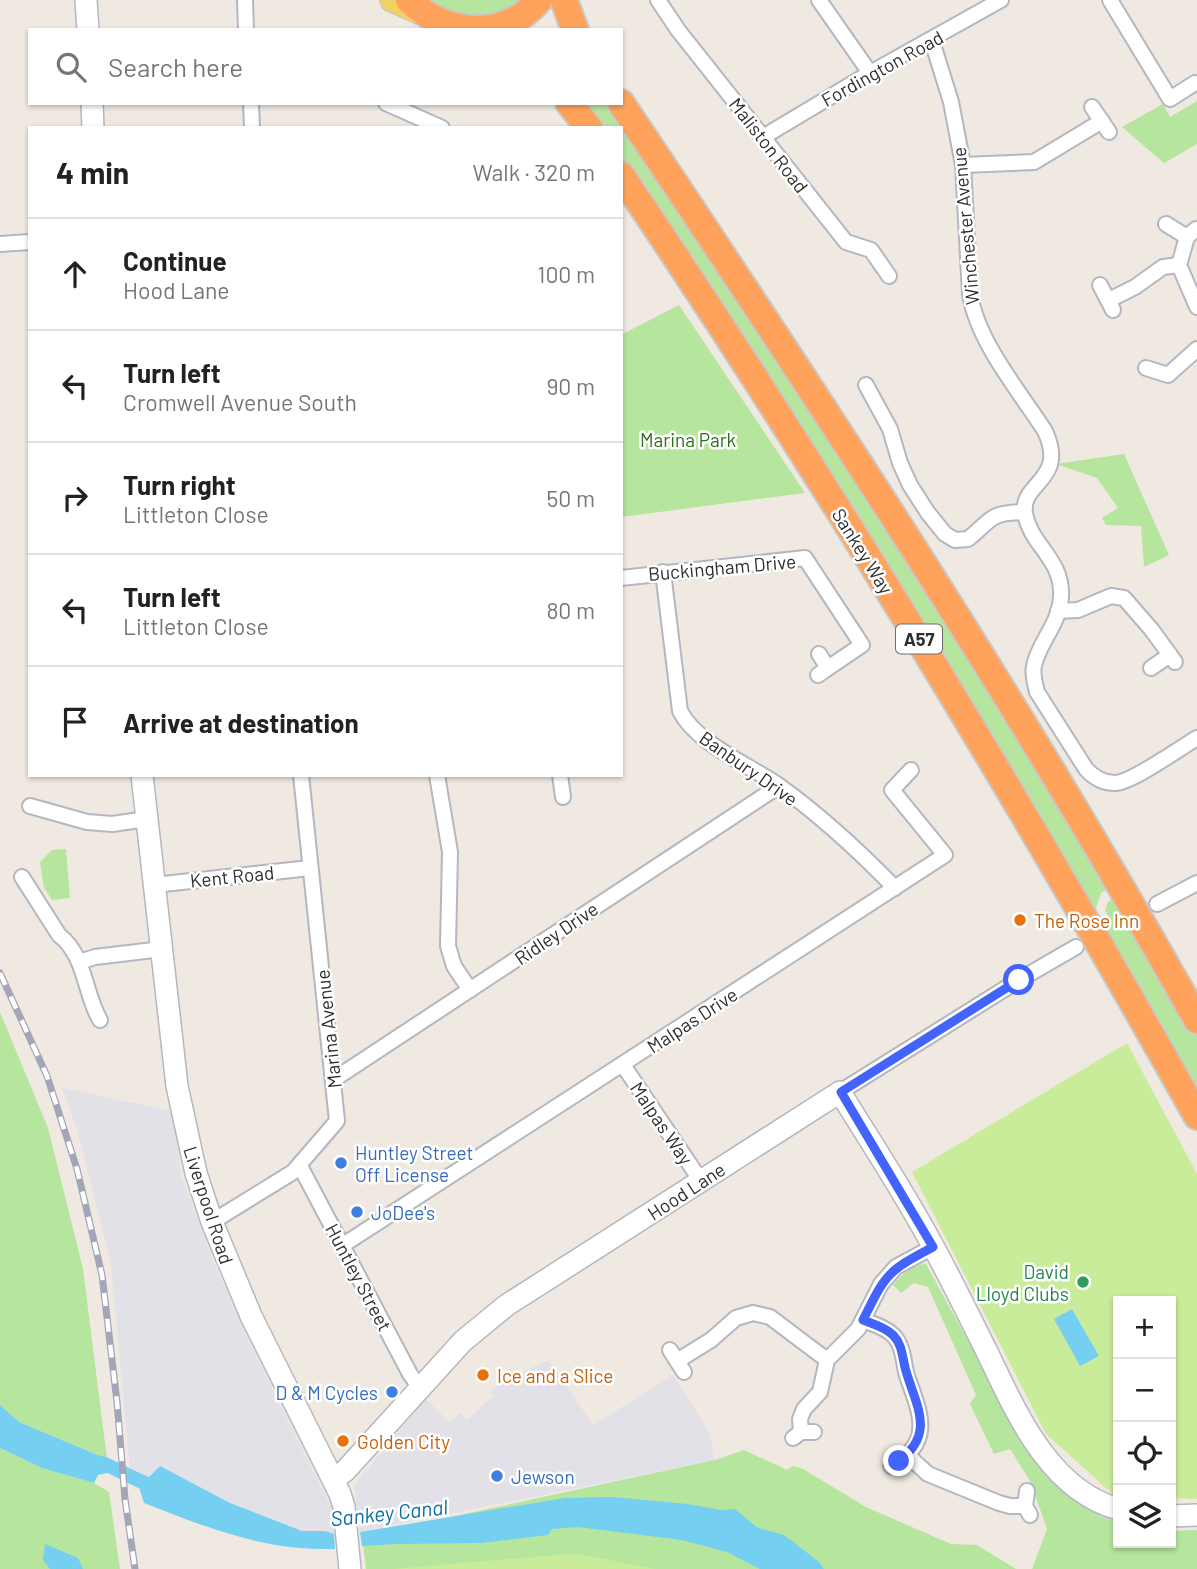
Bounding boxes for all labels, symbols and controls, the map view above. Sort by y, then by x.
street label: Fordington Road [817,25,947,111]
search box [28,28,623,105]
icon: search [52,48,90,86]
text: Search here [108,51,243,82]
street label: Maliston Road [725,93,813,197]
street label: Winchester Avenue [947,146,983,306]
text: 4 min [56,154,129,190]
text: Walk · 320 m [473,158,595,186]
text: Continue [123,245,227,276]
icon: ahead [56,255,94,293]
text: 100 m [537,260,595,288]
text: Hood Lane [123,276,230,304]
text: Turn left [123,357,221,388]
icon: left [56,367,94,405]
text: 90 m [546,372,595,400]
text: Cromwell Avenue South [123,388,357,416]
park label: Marina Park [640,428,736,451]
text: Turn right [123,469,236,500]
icon: right [56,479,94,517]
text: 50 m [547,484,595,512]
text: Littleton Close [123,500,269,528]
street label: Sankey Way [828,504,899,598]
street label: Buckingham Drive [647,549,797,585]
text: Turn left [123,581,221,612]
icon: left [56,591,94,629]
text: 80 m [546,596,595,624]
text: Littleton Close [123,612,269,640]
road number: A57 [896,624,942,654]
icon: arrive [56,703,94,741]
text: Arrive at destination [123,707,359,738]
street label: Banbury Drive [695,726,803,810]
street label: Kent Road [189,860,275,892]
street label: Ridley Drive [510,897,602,969]
place label: The Rose Inn [1034,909,1139,932]
marker: The Rose Inn [1012,912,1028,928]
route start [1003,964,1034,995]
street label: Marina Avenue [310,969,346,1089]
street label: Malpas Drive [642,982,742,1058]
street label: Malpas Way [626,1077,698,1169]
place label: Huntley Street Off License [355,1141,473,1186]
street label: Liverpool Road [179,1143,239,1267]
marker: Huntley Street Off License [333,1155,349,1171]
street label: Hood Lane [643,1157,729,1225]
place label: JoDee's [371,1201,435,1224]
marker: JoDee's [349,1204,365,1220]
street label: Huntley Street [321,1219,397,1335]
place label: David Lloyd Clubs [976,1260,1069,1305]
marker: David Lloyd Clubs [1075,1274,1091,1290]
map controls [1113,1296,1176,1548]
button: + [1113,1296,1176,1359]
button: − [1113,1359,1176,1422]
place label: Ice and a Slice [497,1364,613,1387]
marker: Ice and a Slice [475,1367,491,1383]
place label: D & M Cycles [275,1381,378,1404]
marker: D & M Cycles [384,1384,400,1400]
button: locate [1113,1422,1176,1485]
place label: Golden City [357,1430,450,1453]
marker: Golden City [335,1433,351,1449]
route end [883,1445,914,1476]
place label: Jewson [511,1465,575,1488]
marker: Jewson [489,1468,505,1484]
button: layers [1113,1485,1176,1548]
water label: Sankey Canal [329,1493,449,1531]

